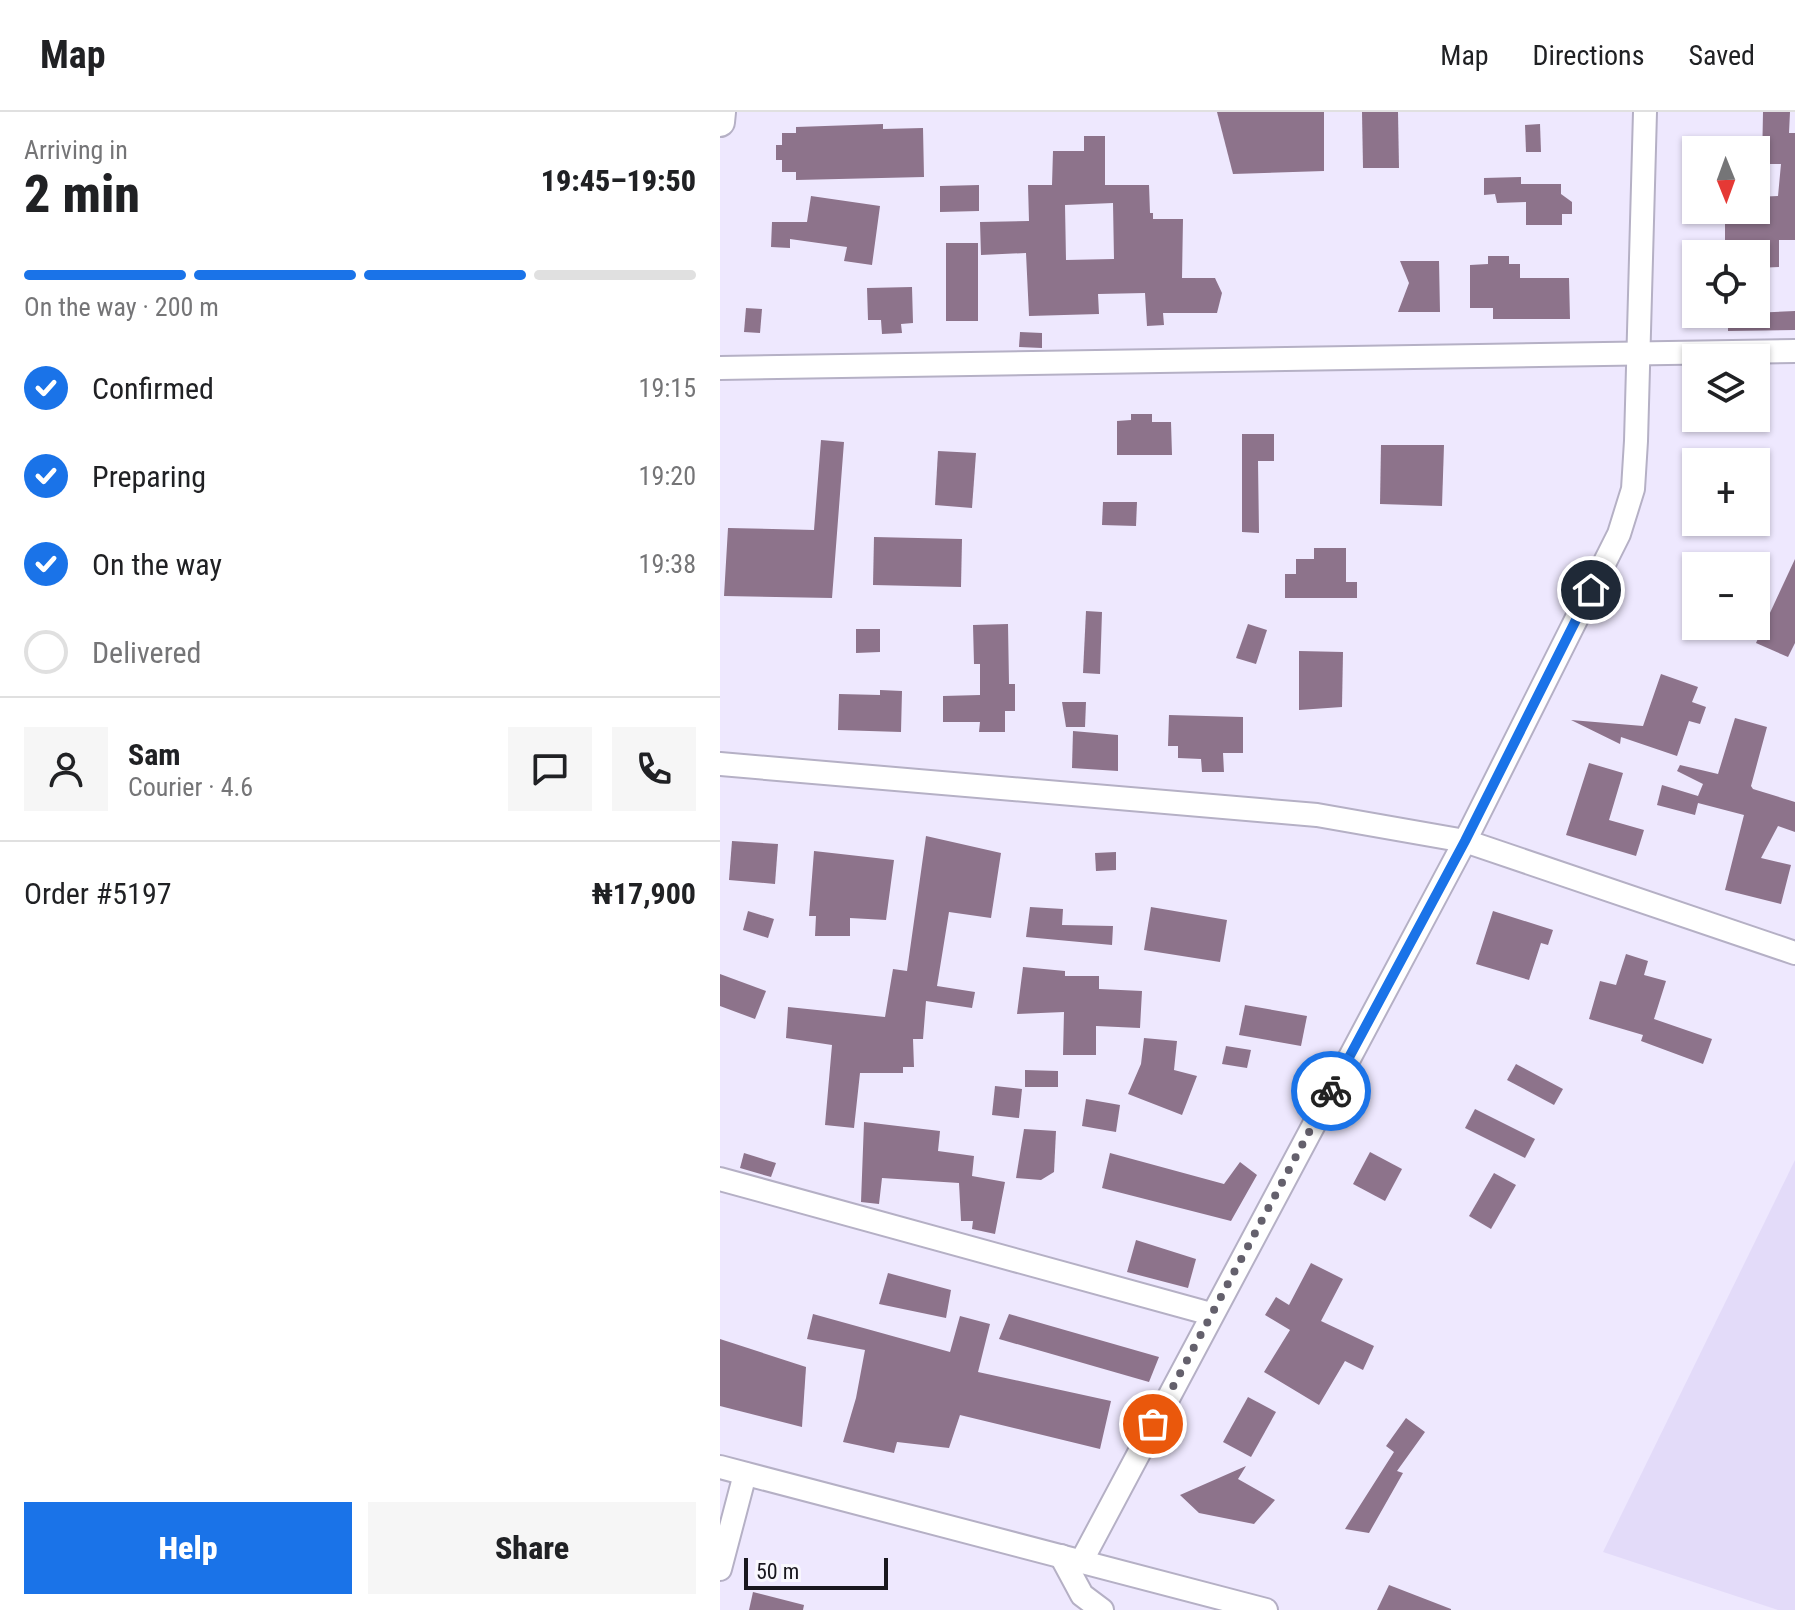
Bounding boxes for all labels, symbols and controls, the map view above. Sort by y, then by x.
text: Map [40,33,106,77]
text: Map [1440,39,1489,72]
text: Directions [1533,39,1644,72]
text: Saved [1688,39,1755,72]
text: Arriving in [24,135,128,165]
north arrow [1682,136,1770,224]
map controls [1682,136,1770,640]
text: 19:45–19:50 [541,163,696,198]
text: 2 min [24,164,140,225]
button: locate [1682,240,1770,328]
text: On the way · 200 m [24,292,219,322]
button: layers [1682,344,1770,432]
icon: check [24,366,68,410]
text: Confirmed [92,371,214,406]
text: 19:15 [639,373,696,403]
button: + [1682,448,1770,536]
icon: check [24,454,68,498]
text: Preparing [92,459,206,494]
text: 19:20 [639,461,696,491]
icon: check [24,542,68,586]
text: On the way [92,547,222,582]
text: 19:38 [639,549,696,579]
button: − [1682,552,1770,640]
pin [1557,556,1625,624]
icon: home [1569,568,1613,612]
text: Delivered [92,635,201,670]
button: person [24,727,108,811]
button: chat [508,727,592,811]
button: phone [612,727,696,811]
text: Sam [128,737,181,772]
text: Courier · 4.6 [128,772,253,802]
text: Order #5197 [24,876,172,911]
text: ₦17,900 [591,876,696,911]
courier [1291,1051,1371,1131]
icon: bike [1309,1069,1353,1113]
pin [1119,1390,1187,1458]
icon: bag [1131,1402,1175,1446]
button: Help [24,1502,352,1594]
button: Share [368,1502,696,1594]
scale bar [744,1554,888,1590]
text: 50 m [756,1559,799,1584]

